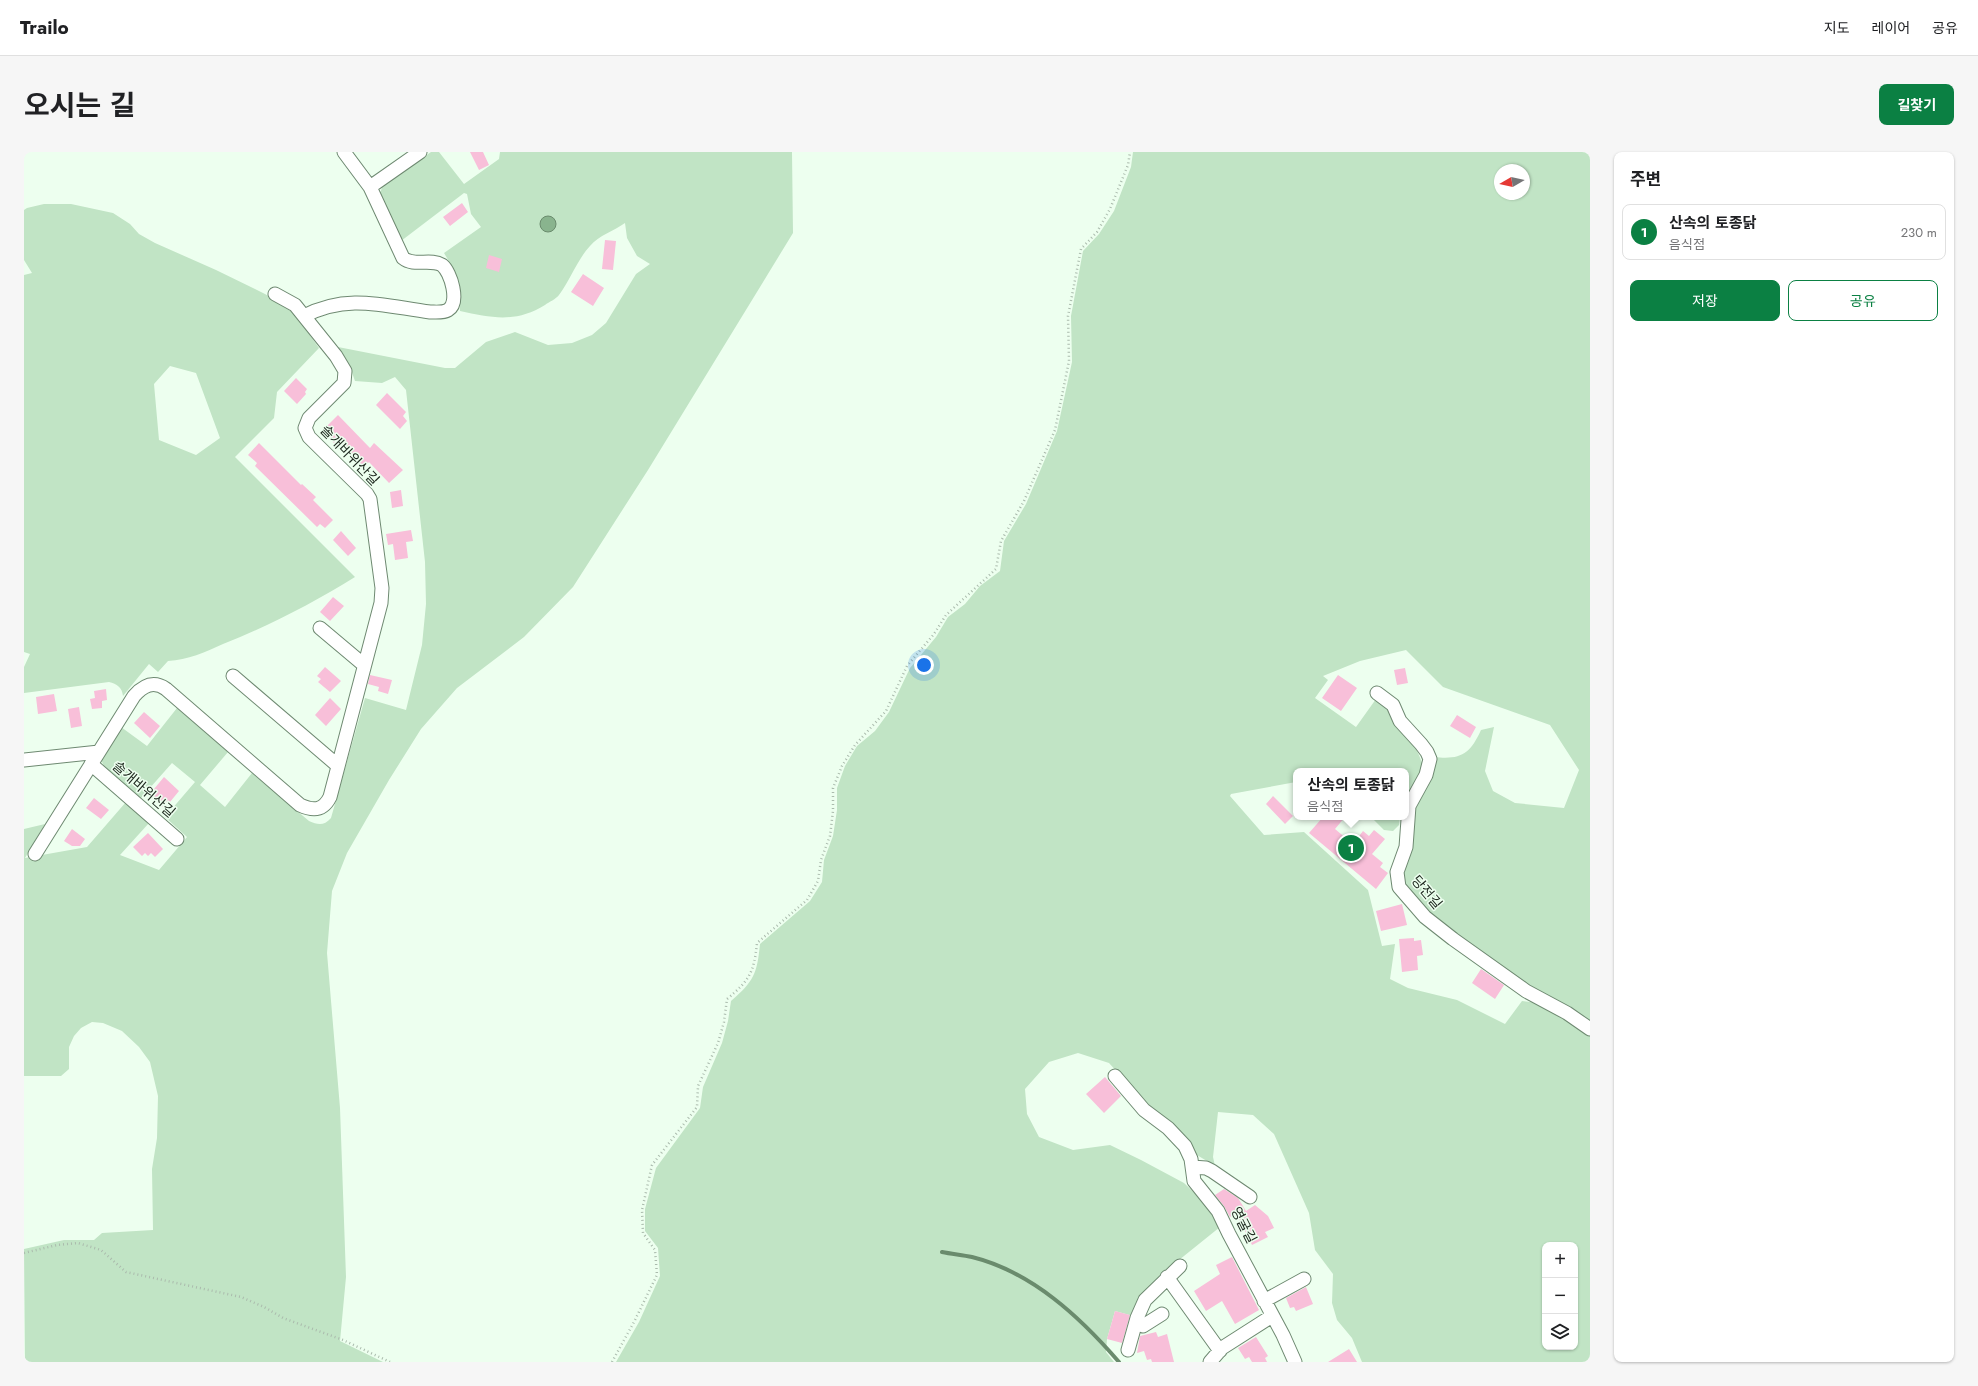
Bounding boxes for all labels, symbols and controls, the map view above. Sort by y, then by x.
text: Trailo [20,14,69,41]
text: 지도 [1824,18,1850,38]
text: 레이어 [1872,18,1910,38]
text: 공유 [1932,18,1958,38]
button: 길찾기 [1879,84,1954,125]
text: 오시는 길 [24,85,135,126]
north arrow [1494,164,1530,200]
text: 주변 [1630,167,1661,191]
text: 산속의 토종닭 [1669,212,1756,234]
text: 1 [1641,223,1647,242]
text: 230 m [1901,223,1937,242]
text: 음식점 [1669,235,1705,254]
button: 저장 [1630,280,1780,321]
button: 공유 [1788,280,1938,321]
street label: 솔개바위산길 [316,420,384,490]
your location [914,655,934,675]
street label: 솔개바위산길 [108,756,180,822]
popup [1293,768,1409,820]
text: 산속의 토종닭 [1307,774,1395,796]
text: 음식점 [1307,797,1343,816]
pin: 1 [1338,833,1364,863]
street label: 당전길 [1407,871,1447,913]
street label: 영굴길 [1226,1203,1262,1247]
map controls [1542,1242,1578,1350]
button: + [1542,1242,1578,1278]
button: − [1542,1278,1578,1314]
button: layers [1542,1314,1578,1350]

